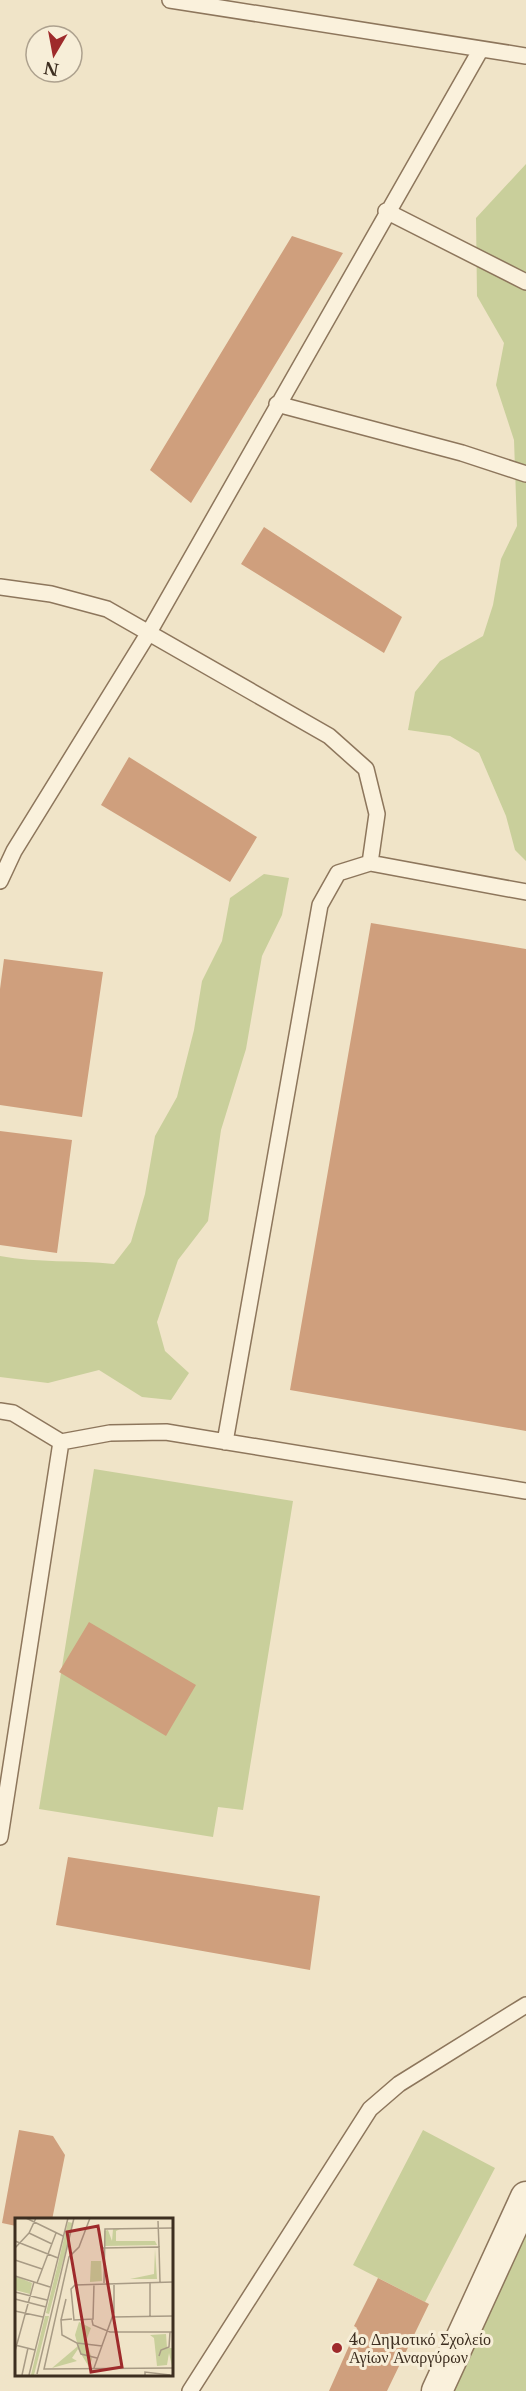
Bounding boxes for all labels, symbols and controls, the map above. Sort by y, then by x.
north arrow [24,24,84,84]
text: N [42,58,61,80]
inset map [15,2218,172,2376]
place label: 4ο Δημοτικό Σχολείο Αγίων Αναργύρων [349,2329,491,2367]
marker: 4ο Δημοτικό Σχολείο Αγίων Αναργύρων [330,2341,344,2355]

